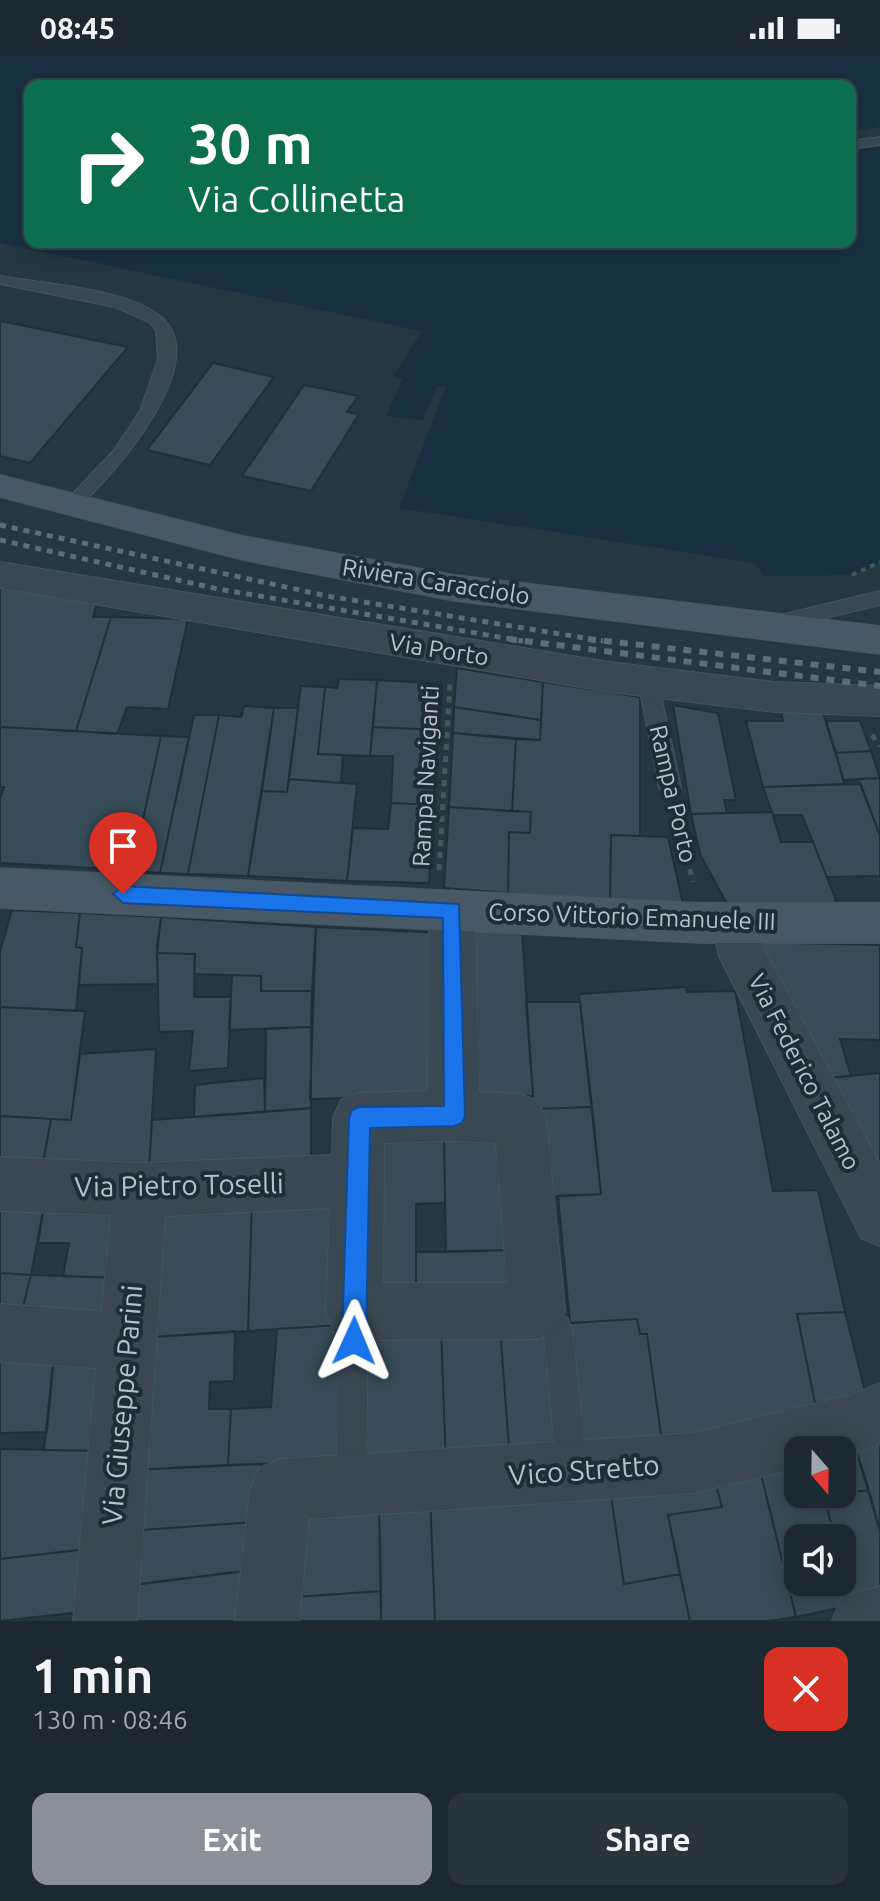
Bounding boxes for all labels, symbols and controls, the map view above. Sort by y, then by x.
text: 08:45 [40,11,115,45]
icon: right [56,112,160,216]
text: 30 m [188,112,313,175]
text: Via Collinetta [188,178,405,219]
street label: Riviera Caracciolo [340,553,532,610]
street label: Via Porto [387,628,491,671]
street label: Rampa Naviganti [407,684,444,868]
street label: Rampa Porto [645,722,702,865]
pin [89,812,157,894]
icon: arrive [101,824,145,868]
street label: Corso Vittorio Emanuele III [488,898,776,935]
street label: Via Federico Talamo [743,969,866,1174]
street label: Via Pietro Toselli [74,1167,284,1202]
street label: Via Giuseppe Parini [96,1284,147,1526]
position arrow [312,1299,396,1383]
north arrow [784,1436,856,1508]
map controls [784,1436,856,1596]
street label: Vico Stretto [507,1449,660,1490]
button: sound [784,1524,856,1596]
button: close [764,1647,848,1731]
text: 1 min [32,1648,153,1702]
text: 130 m · 08:46 [32,1705,188,1734]
button: Exit [32,1793,432,1885]
button: Share [448,1793,848,1885]

